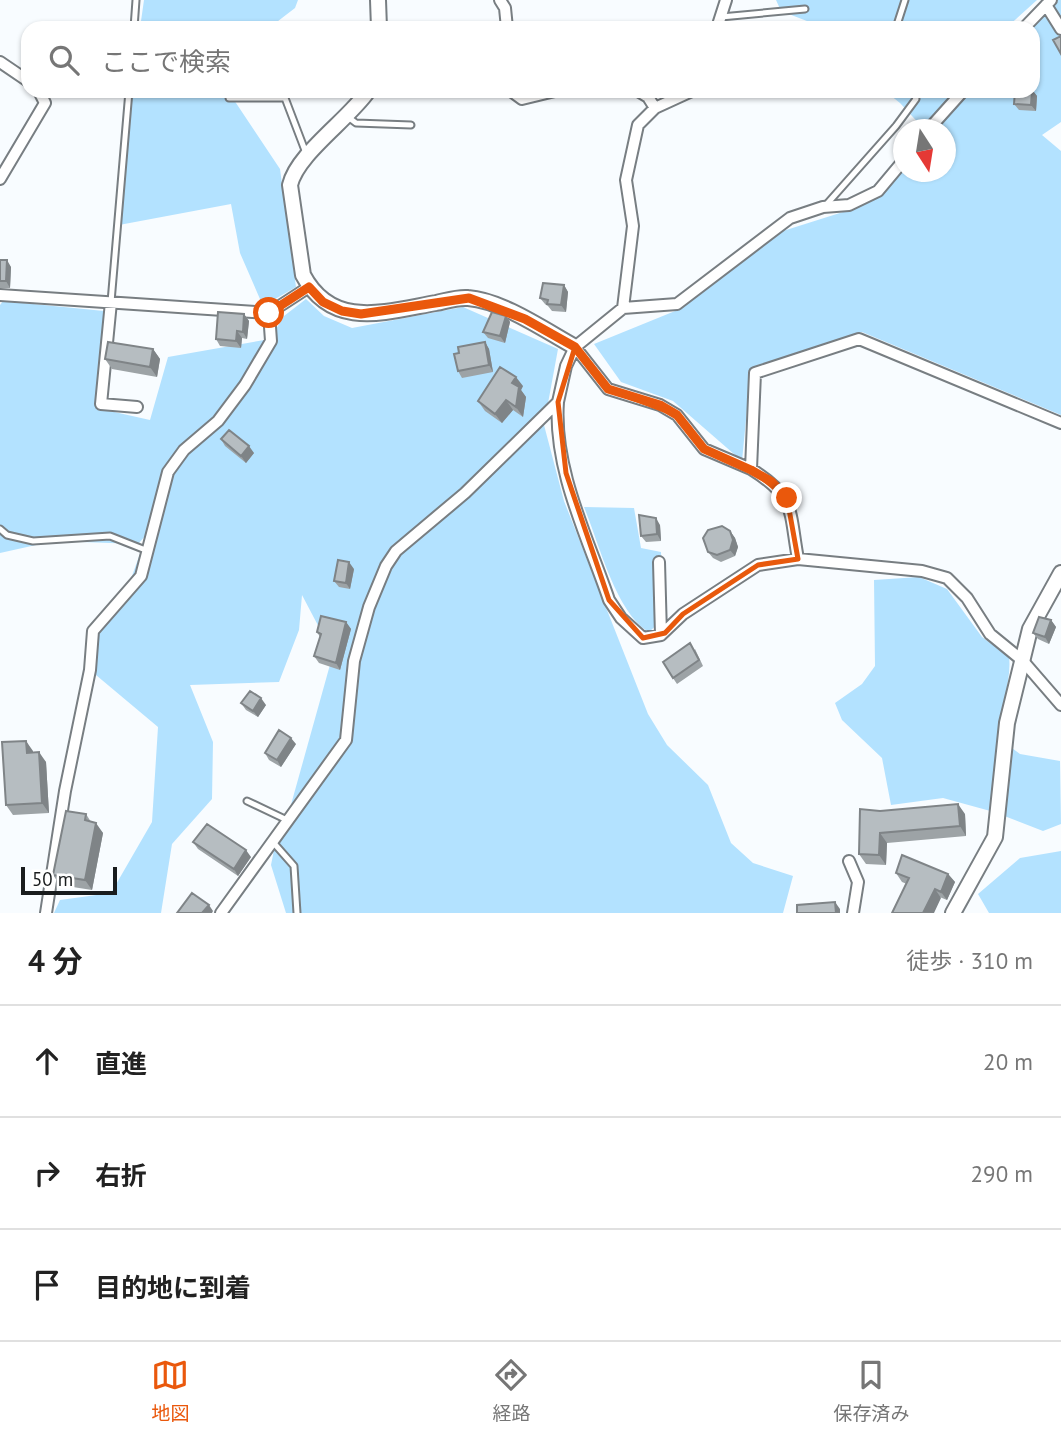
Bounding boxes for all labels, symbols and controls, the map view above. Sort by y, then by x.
search box [21,21,1040,98]
icon: search [45,41,83,79]
text: ここで検索 [101,45,231,78]
north arrow [893,119,956,182]
route start [253,297,284,328]
route end [771,482,802,513]
scale bar [21,864,117,896]
text: 50 m [32,867,73,891]
text: 4 分 [28,941,83,980]
text: 徒歩 · 310 m [906,946,1033,975]
icon: ahead [28,1042,66,1080]
text: 直進 [95,1047,147,1080]
text: 20 m [983,1047,1033,1076]
icon: right [28,1154,66,1192]
text: 右折 [95,1159,147,1192]
text: 290 m [971,1159,1033,1188]
icon: arrive [28,1266,66,1304]
text: 目的地に到着 [95,1271,251,1304]
tab: 地図 [151,1356,190,1425]
tab: 経路 [492,1356,531,1425]
tab: 保存済み [833,1356,910,1425]

